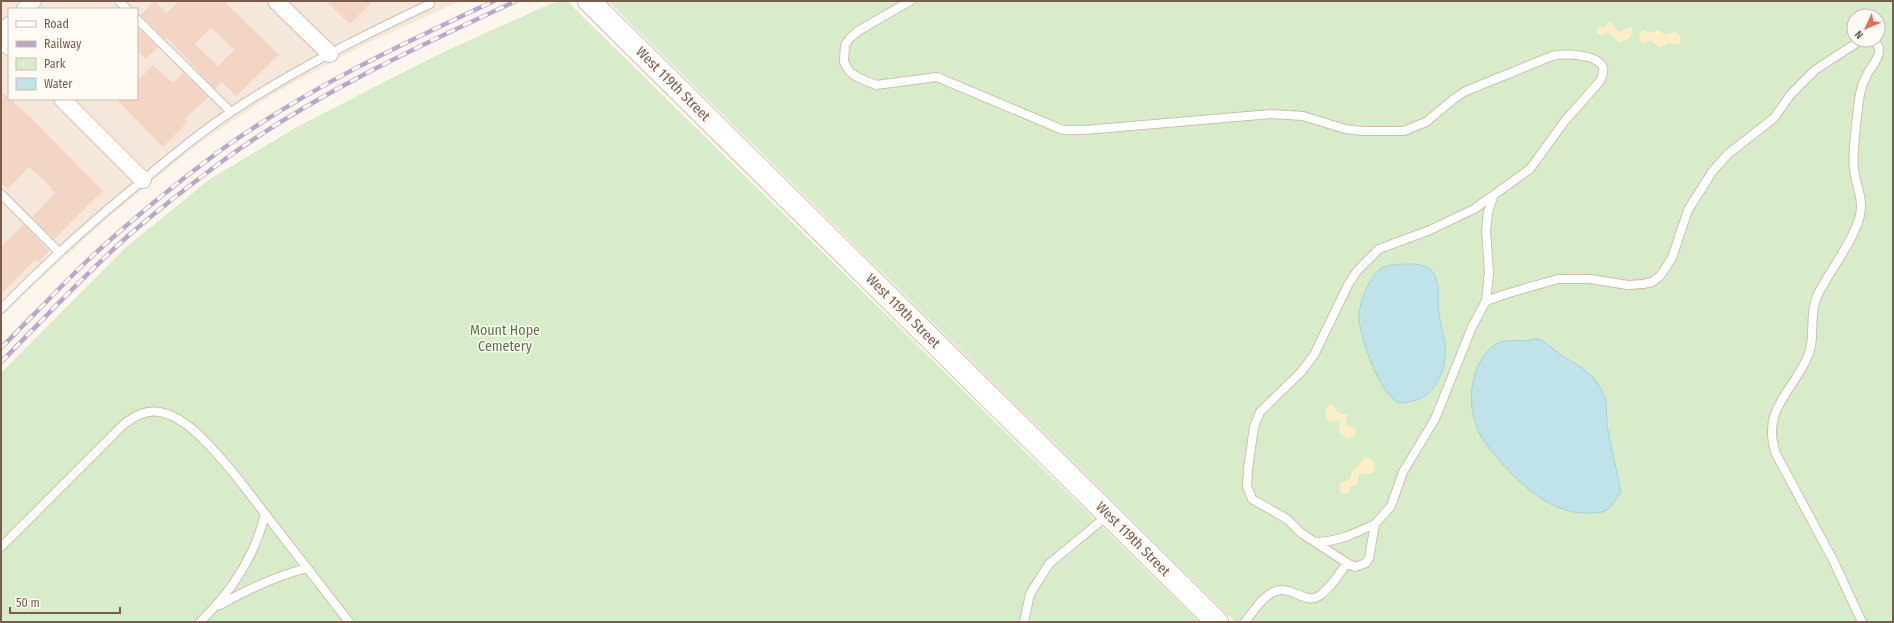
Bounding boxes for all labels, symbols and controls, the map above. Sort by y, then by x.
legend [8,8,138,100]
north arrow [1846,8,1886,48]
text: Road [44,17,69,31]
text: N [1852,28,1866,41]
text: Railway [44,37,82,51]
street label: West 119th Street [632,43,714,125]
text: Park [44,57,66,71]
text: Water [44,77,73,91]
street label: West 119th Street [862,270,944,352]
park label: Mount Hope Cemetery [470,322,540,355]
street label: West 119th Street [1092,498,1174,580]
scale bar [10,589,120,615]
text: 50 m [16,596,40,610]

